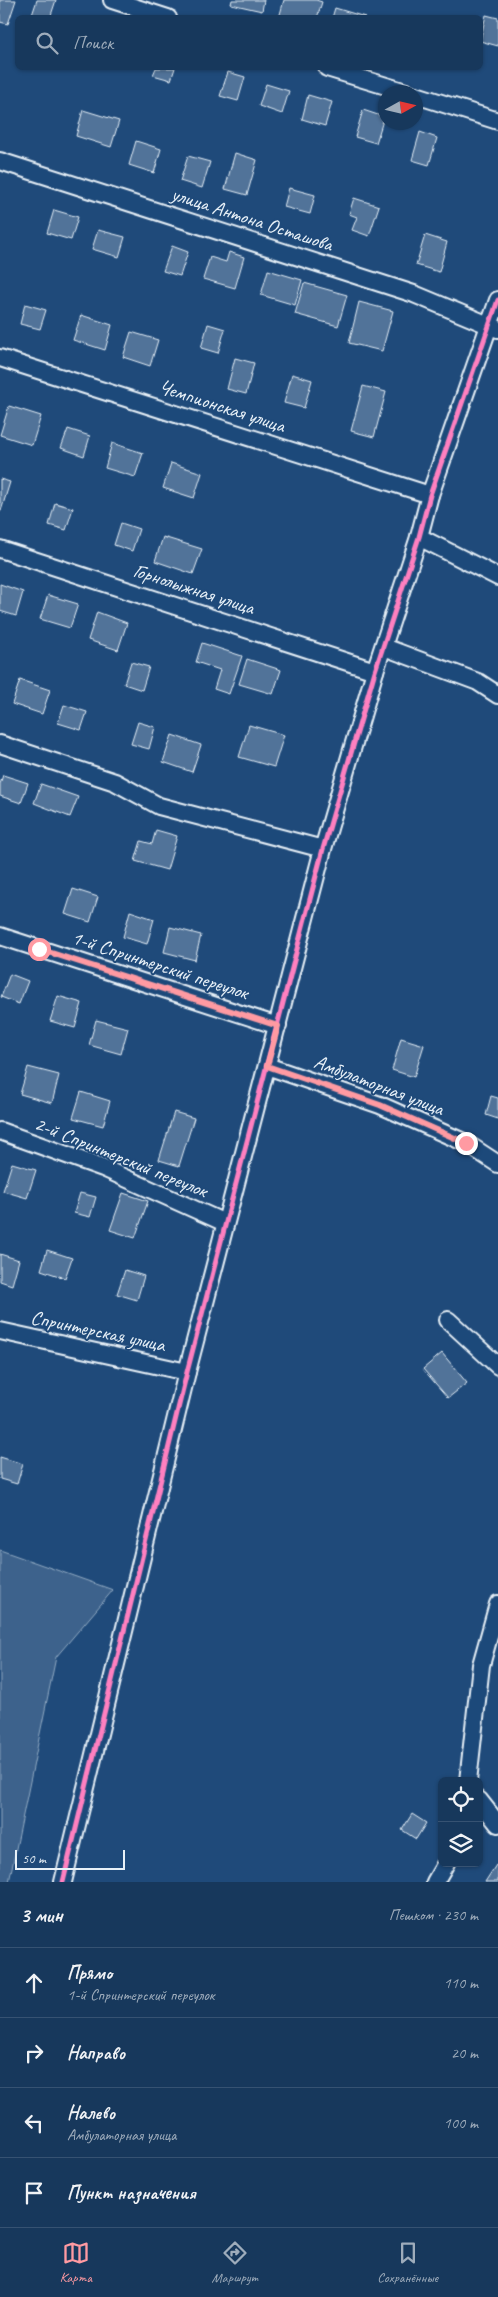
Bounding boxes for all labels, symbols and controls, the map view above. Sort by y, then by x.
search box [15,15,483,70]
icon: search [33,29,61,57]
text: Поиск [73,31,113,55]
north arrow [378,85,423,130]
street label: улица Антона Осташова [167,181,338,257]
street label: Чемпионская улица [156,374,290,439]
street label: Горнолыжная улица [130,558,259,621]
street label: 1-й Спринтерский переулок [69,925,253,1006]
route start [28,938,51,961]
street label: Амбулаторная улица [311,1049,449,1122]
street label: 2-й Спринтерский переулок [31,1111,213,1204]
route end [455,1132,478,1155]
street label: Спринтерская улица [29,1305,169,1358]
map controls [438,1777,483,1867]
button: locate [438,1777,483,1822]
button: layers [438,1822,483,1867]
scale bar [15,1847,125,1870]
text: 50 m [22,1850,46,1867]
text: 3 мин [20,1902,63,1928]
text: Пешком · 230 m [389,1905,478,1925]
text: Прямо [67,1961,112,1985]
icon: ahead [20,1969,48,1997]
text: 110 m [444,1973,478,1993]
text: 1-й Спринтерский переулок [67,1985,214,2005]
icon: right [20,2039,48,2067]
text: Направо [67,2041,125,2065]
text: 20 m [451,2043,478,2063]
text: Налево [67,2101,115,2125]
icon: left [20,2109,48,2137]
text: 100 m [444,2113,478,2133]
text: Амбулаторная улица [67,2125,176,2145]
icon: arrive [20,2179,48,2207]
text: Пункт назначения [67,2181,196,2205]
tab: Карта [60,2239,92,2286]
tab: Маршрут [212,2239,258,2286]
tab: Сохранённые [377,2239,438,2286]

